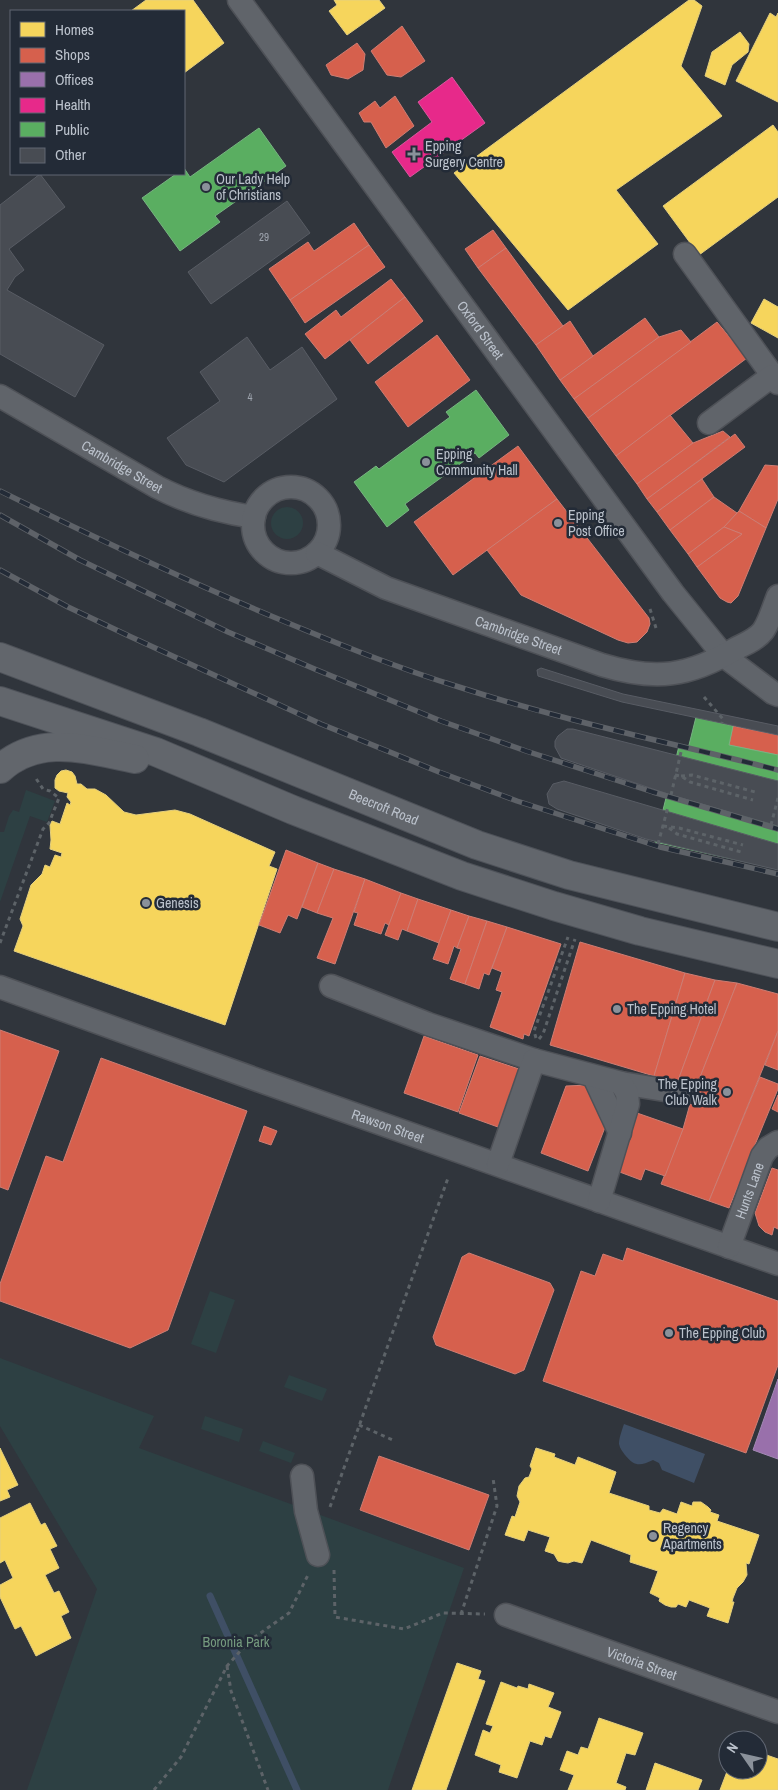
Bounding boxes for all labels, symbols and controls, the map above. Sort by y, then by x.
legend [10,10,185,175]
text: Homes [55,19,94,40]
text: Shops [55,44,90,65]
text: Offices [55,69,94,90]
text: Health [55,94,91,115]
text: Public [55,119,89,140]
place label: Epping Surgery Centre [425,137,503,171]
text: Other [55,144,86,165]
marker: Epping Surgery Centre [407,147,421,161]
place label: Our Lady Help of Christians [216,170,290,204]
marker: Our Lady Help of Christians [200,181,212,193]
house number: 29 [259,230,269,244]
street label: Oxford Street [453,297,508,363]
house number: 4 [247,390,253,404]
street label: Cambridge Street [78,436,165,497]
place label: Epping Community Hall [436,445,518,479]
marker: Epping Community Hall [420,456,432,468]
place label: Epping Post Office [568,506,625,540]
marker: Epping Post Office [552,517,564,529]
street label: Cambridge Street [473,612,564,659]
street label: Beecroft Road [346,785,421,829]
place label: Genesis [156,894,199,912]
marker: Genesis [140,897,152,909]
place label: The Epping Hotel [627,1000,716,1018]
marker: The Epping Hotel [611,1003,623,1015]
place label: The Epping Club Walk [658,1075,718,1109]
marker: The Epping Club Walk [721,1086,733,1098]
street label: Rawson Street [349,1105,426,1147]
street label: Hunts Lane [731,1160,768,1221]
place label: The Epping Club [679,1324,765,1342]
marker: The Epping Club [663,1327,675,1339]
place label: Regency Apartments [662,1519,722,1553]
marker: Regency Apartments [647,1530,659,1542]
park label: Boronia Park [202,1633,270,1651]
street label: Victoria Street [604,1643,679,1684]
north arrow [718,1730,768,1780]
text: N [722,1739,742,1756]

